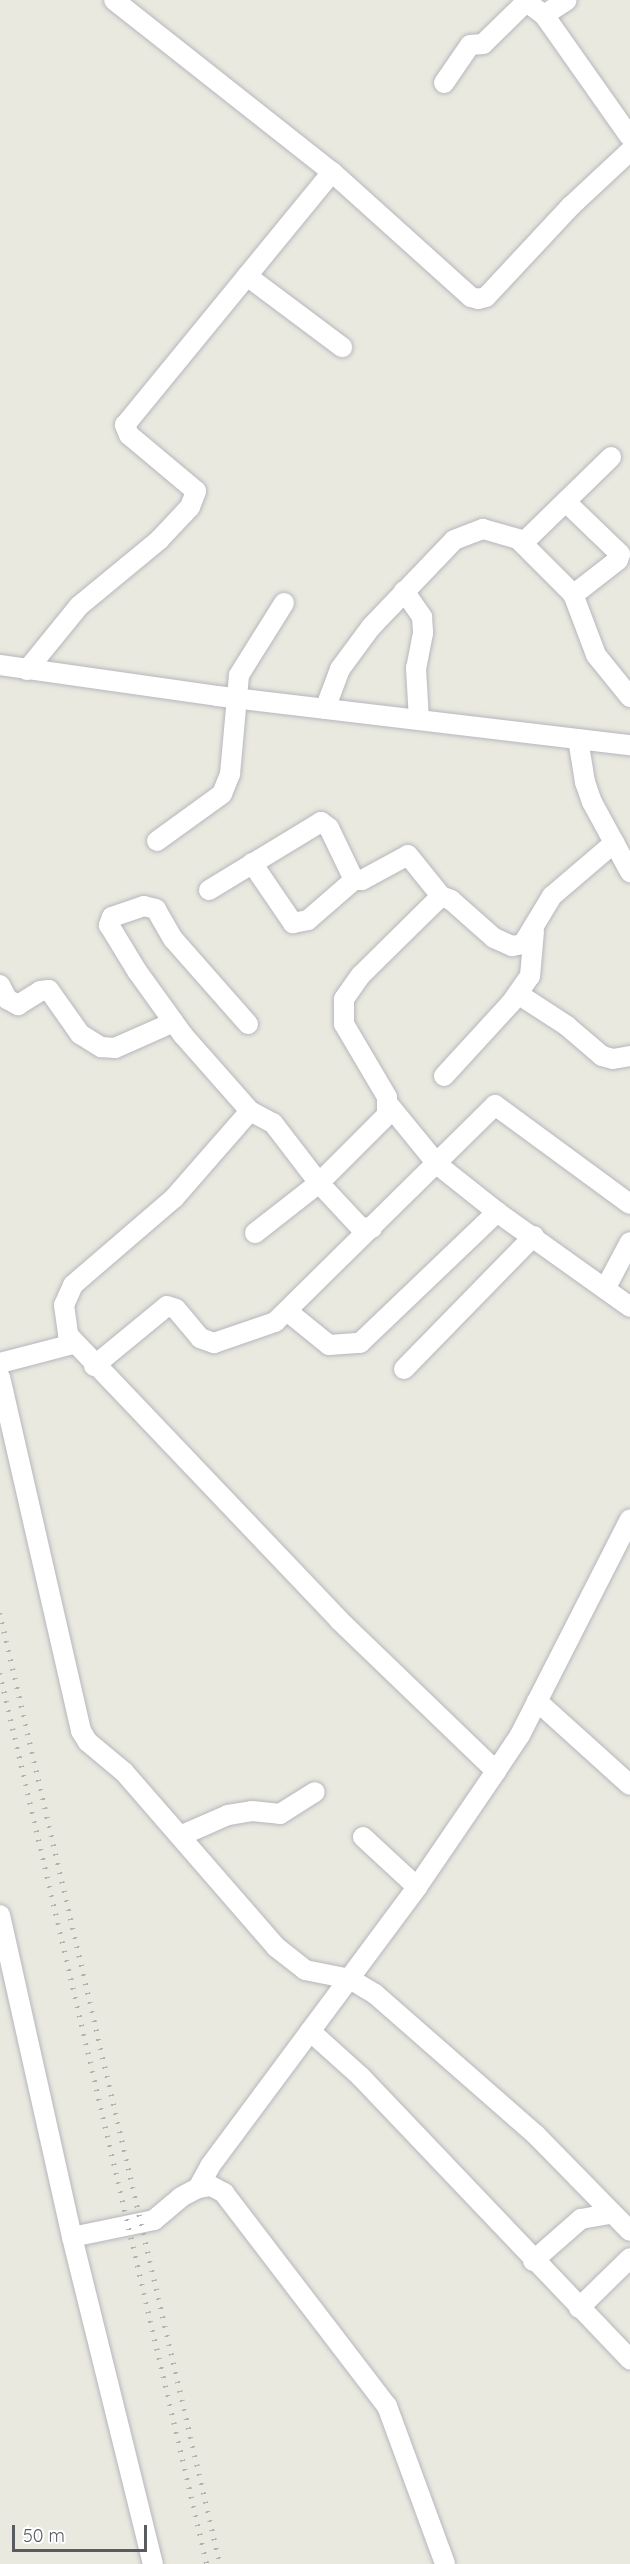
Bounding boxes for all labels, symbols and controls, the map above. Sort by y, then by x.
scale bar [15,2513,150,2551]
text: 50 m [23,2524,65,2547]

